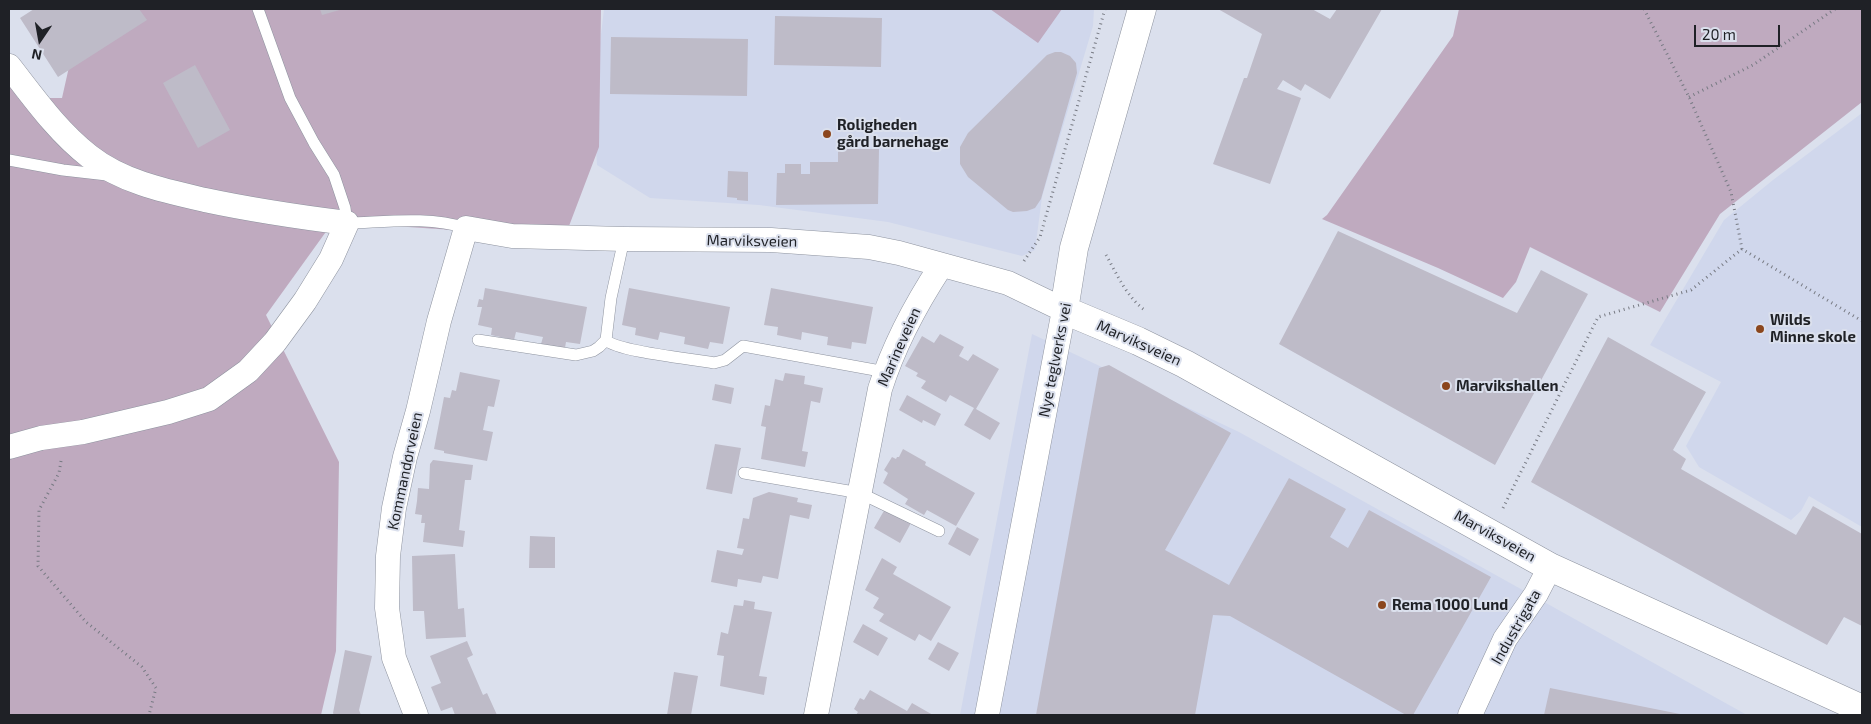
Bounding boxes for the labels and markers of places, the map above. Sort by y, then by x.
place label: Roligheden gård barnehage [837,116,949,151]
marker: Roligheden gård barnehage [821,128,833,140]
place label: Wilds Minne skole [1770,311,1856,346]
marker: Wilds Minne skole [1754,323,1766,335]
place label: Marvikshallen [1456,377,1559,395]
marker: Marvikshallen [1440,380,1452,392]
place label: Rema 1000 Lund [1392,596,1508,614]
marker: Rema 1000 Lund [1376,599,1388,611]

